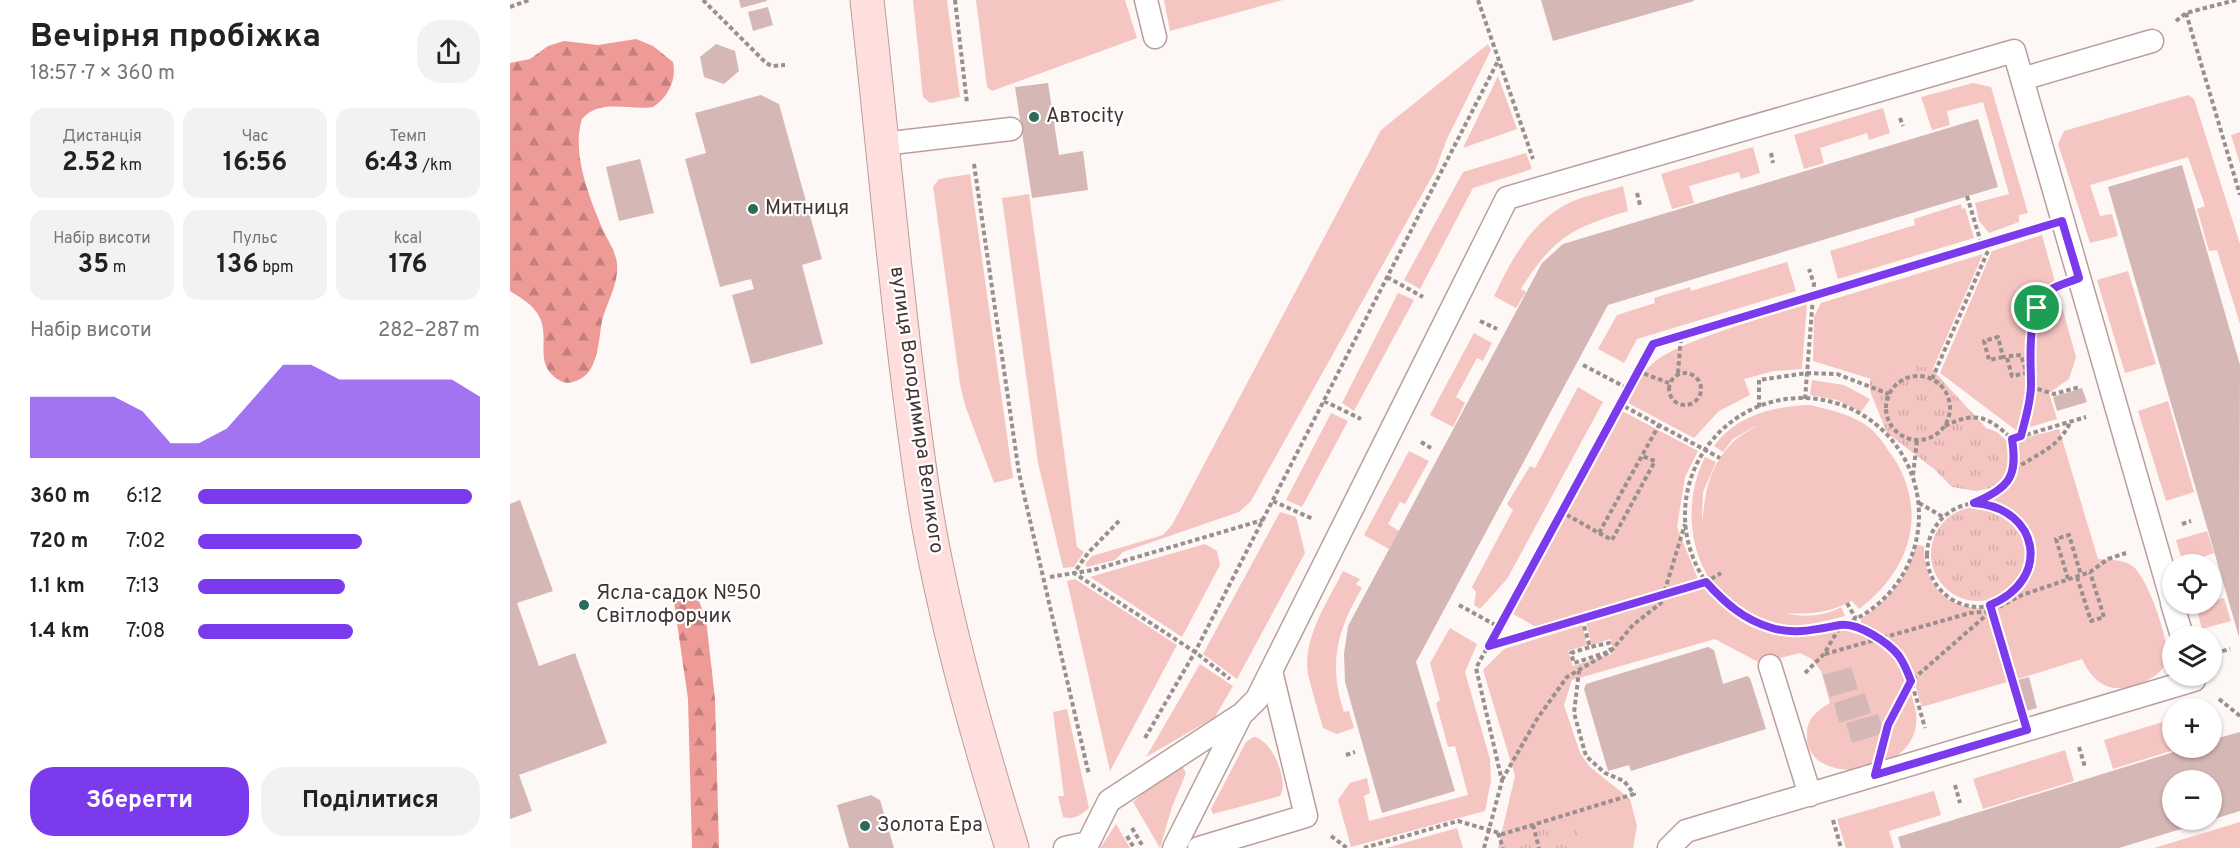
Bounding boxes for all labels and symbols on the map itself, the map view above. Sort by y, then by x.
place label: Автоcity [1046,104,1124,130]
marker: Автоcity [1027,110,1041,124]
place label: Митниця [765,196,849,222]
marker: Митниця [746,202,760,216]
street label: вулиця Володимира Великого [883,265,949,555]
pin [2011,282,2062,333]
place label: Ясла-садок №50 Світлофорчик [596,581,762,630]
marker: Ясла-садок №50 Світлофорчик [577,598,591,612]
place label: Золота Ера [877,813,983,839]
marker: Золота Ера [858,819,872,833]

